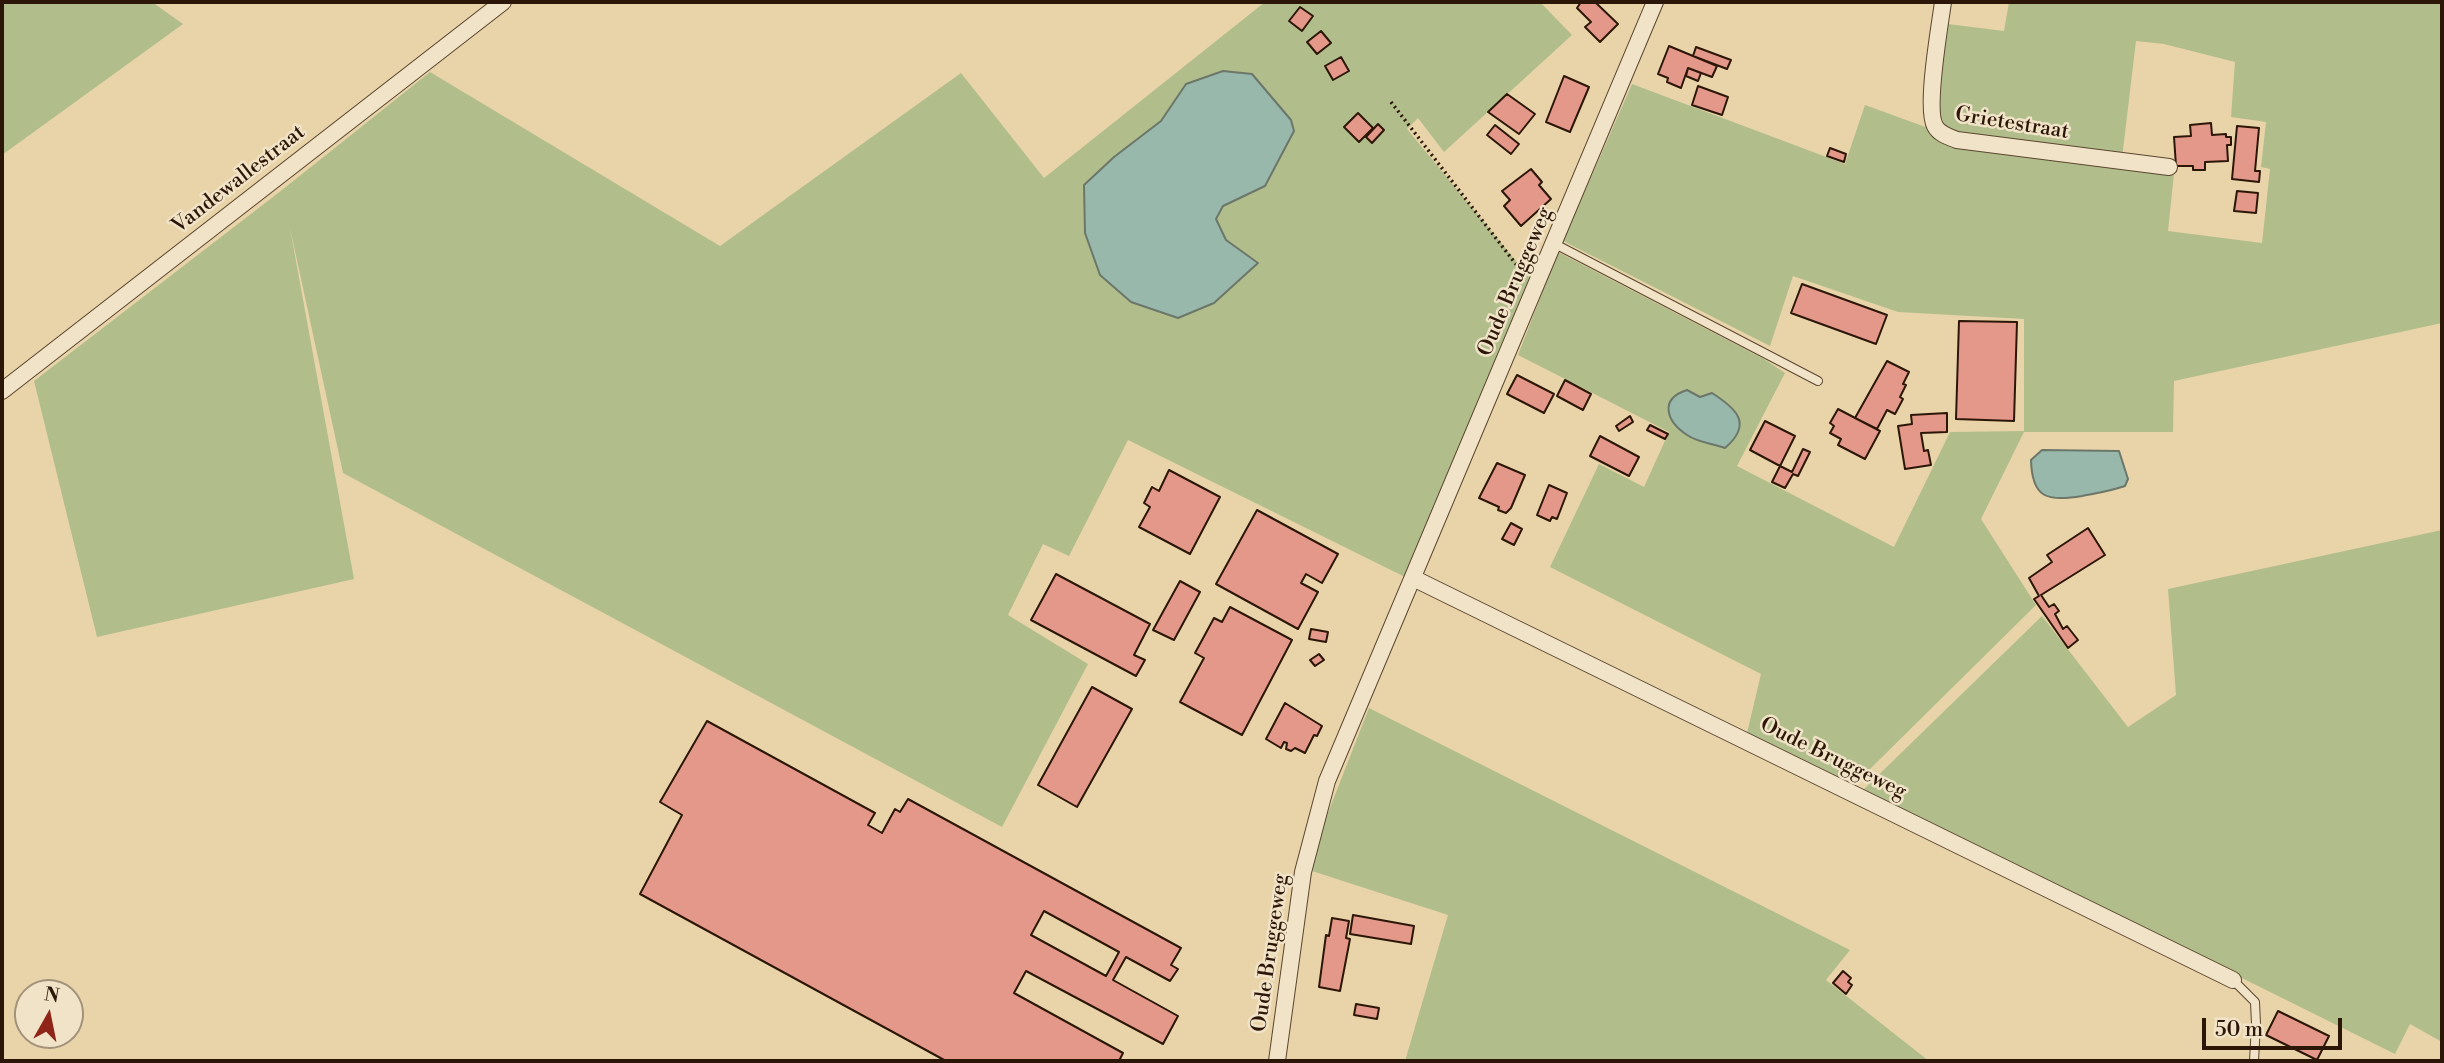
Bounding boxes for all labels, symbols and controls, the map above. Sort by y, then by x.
street label: Grietestraat [1953,103,2071,145]
street label: Vandewallestraat [168,120,310,240]
street label: Oude Bruggeweg [1473,204,1559,360]
street label: Oude Bruggeweg [1756,713,1910,805]
street label: Oude Bruggeweg [1247,872,1295,1034]
north arrow [14,979,84,1049]
text: N [43,982,61,1008]
scale bar [2206,1004,2346,1048]
text: 50 m [2215,1017,2263,1043]

